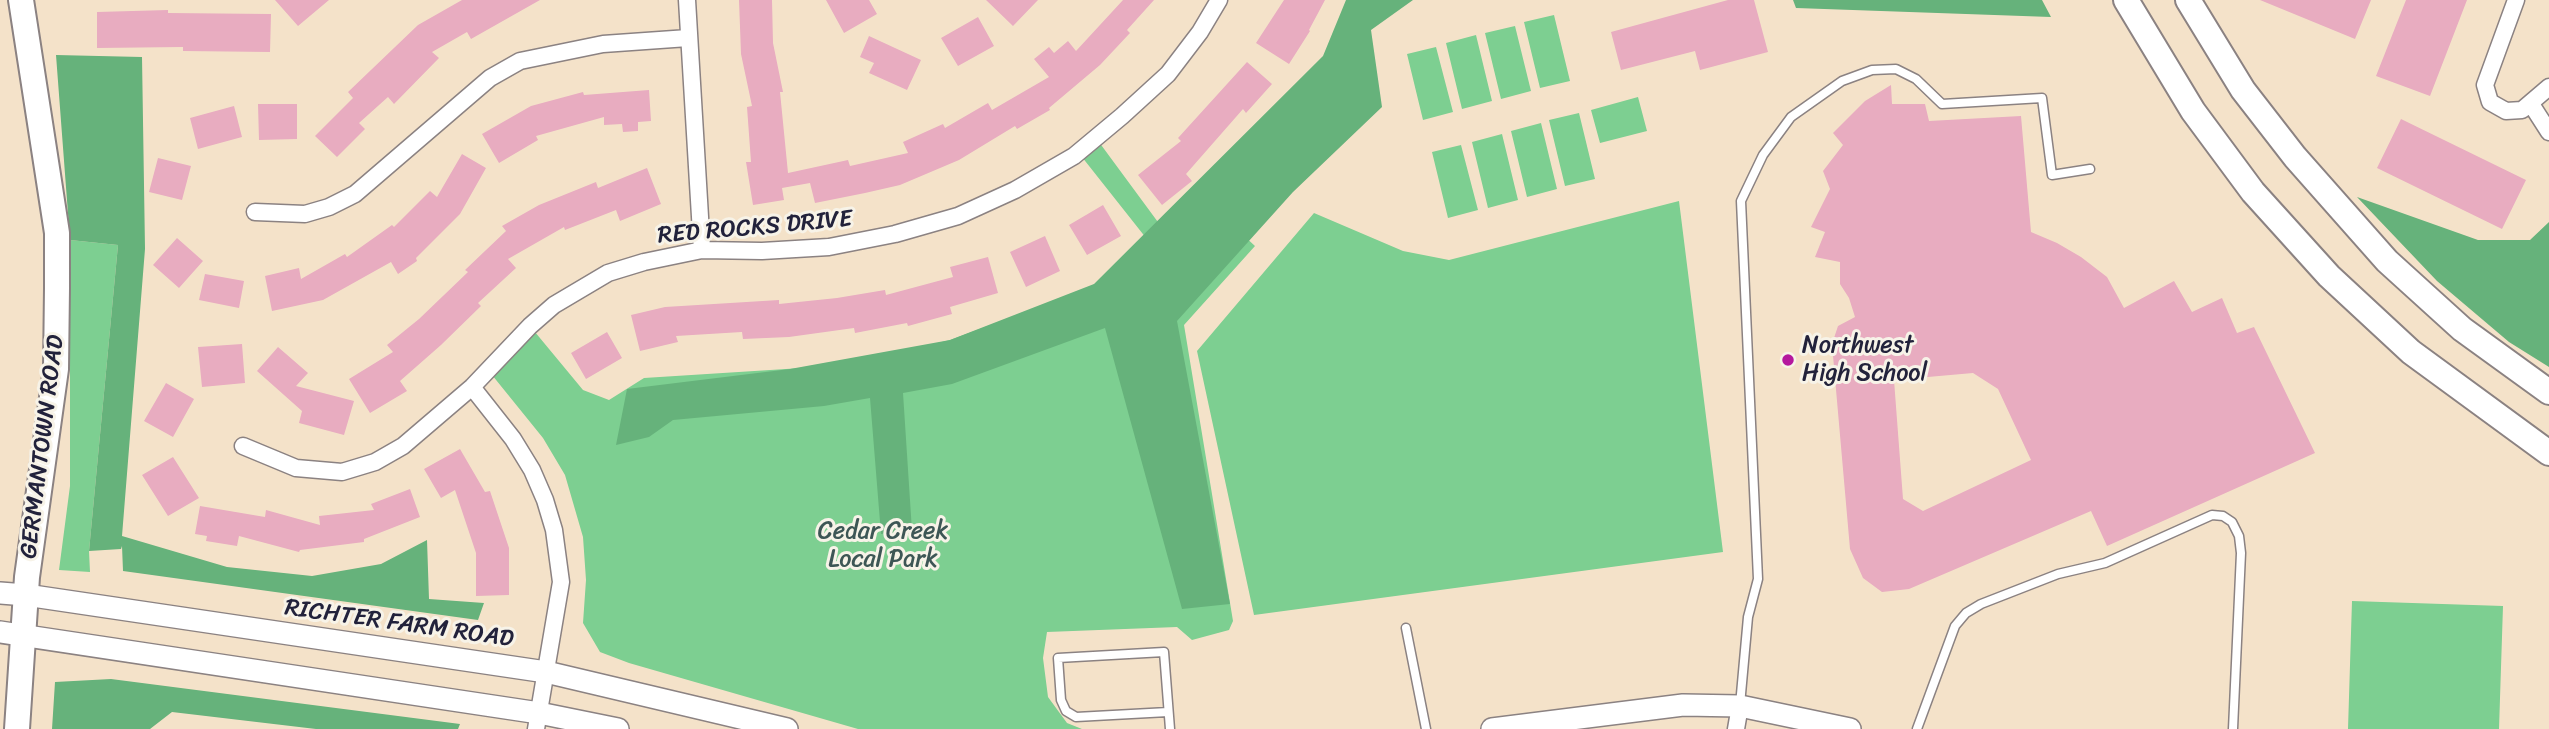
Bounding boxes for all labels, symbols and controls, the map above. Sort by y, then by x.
street label: RED ROCKS DRIVE [656,205,854,251]
place label: Northwest High School [1802,332,1927,388]
street label: GERMANTOWN ROAD [15,334,71,560]
marker: Northwest High School [1780,352,1796,368]
park label: Cedar Creek Local Park [818,518,948,574]
street label: RICHTER FARM ROAD [283,594,515,654]

